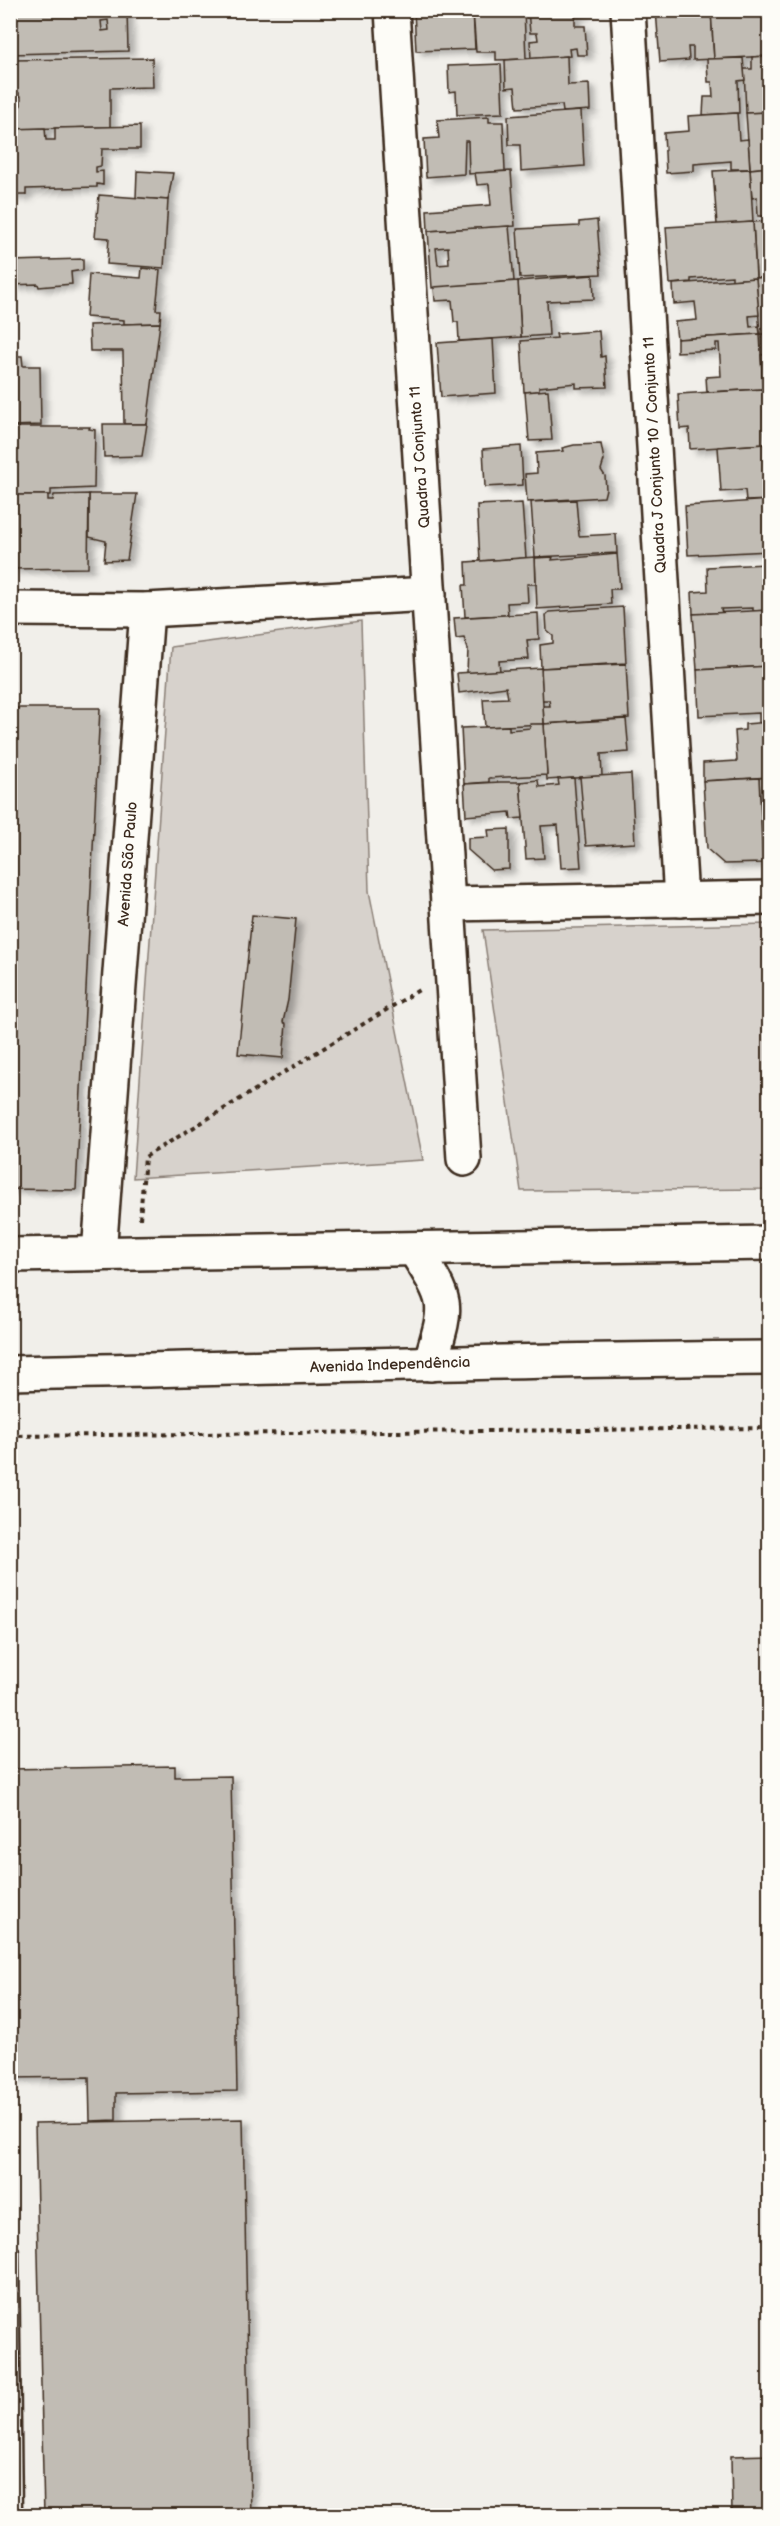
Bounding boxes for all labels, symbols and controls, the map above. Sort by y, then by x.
street label: Quadra J Conjunto 10 / Conjunto 11 [639,336,671,574]
street label: Quadra J Conjunto 11 [406,385,434,529]
street label: Avenida São Paulo [114,801,142,927]
street label: Avenida Independência [309,1353,471,1377]

